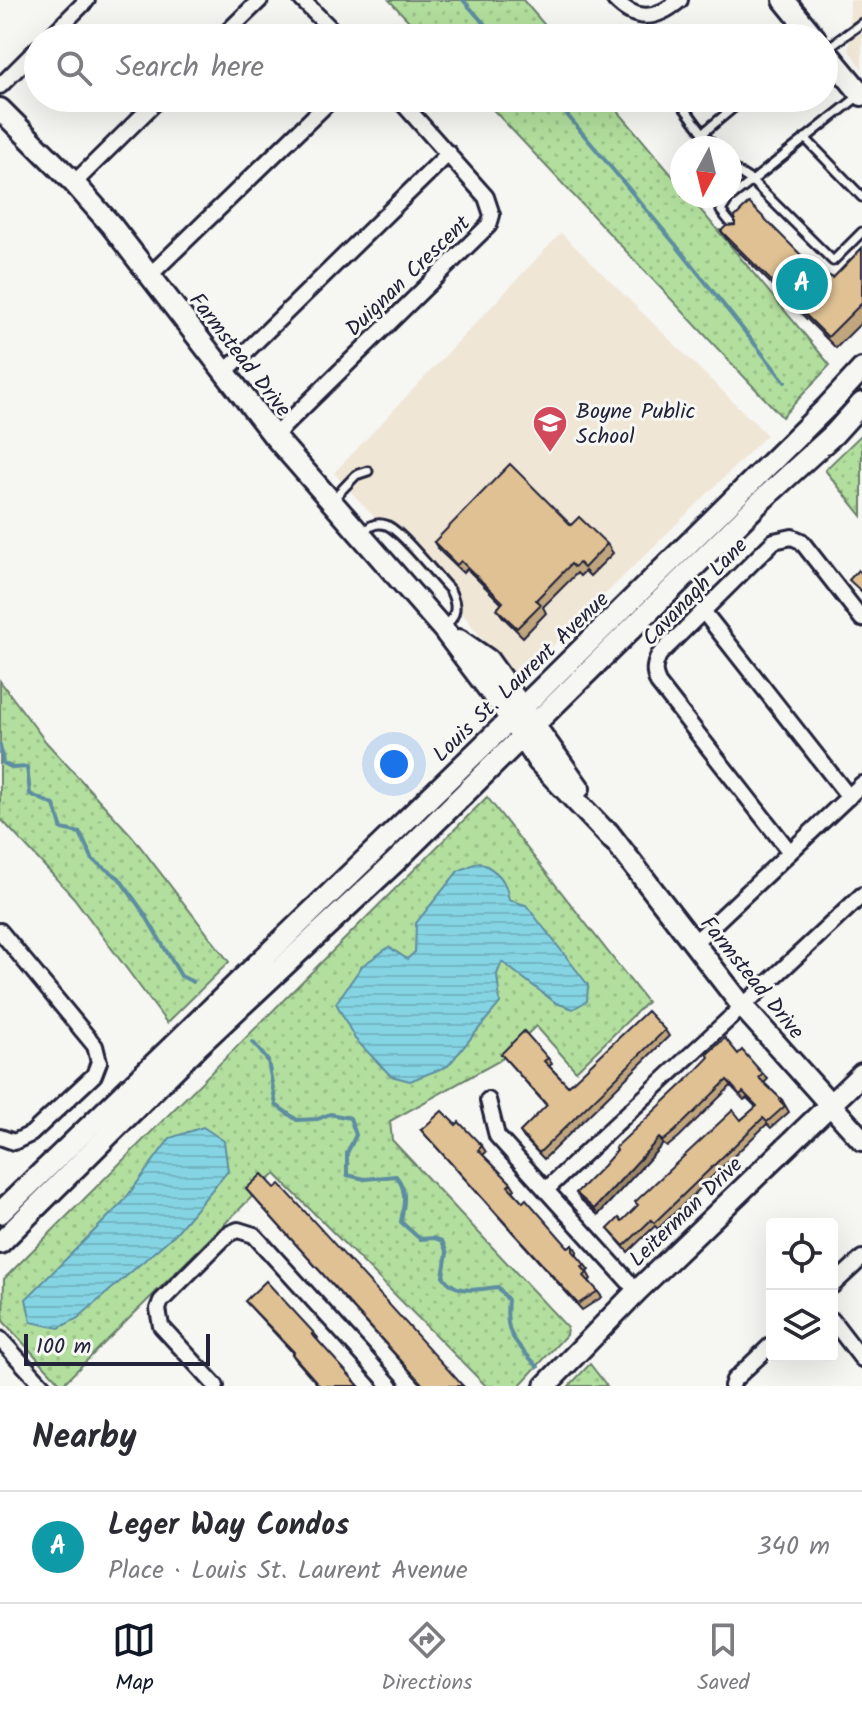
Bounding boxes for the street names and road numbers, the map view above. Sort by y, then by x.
street label: Duignan Crescent [338,207,480,346]
street label: Farmstead Drive [179,285,299,426]
street label: Cavanagh Lane [635,530,757,655]
street label: Louis St. Laurent Avenue [425,584,618,772]
street label: Farmstead Drive [690,909,812,1048]
street label: Leiterman Drive [622,1149,752,1276]

